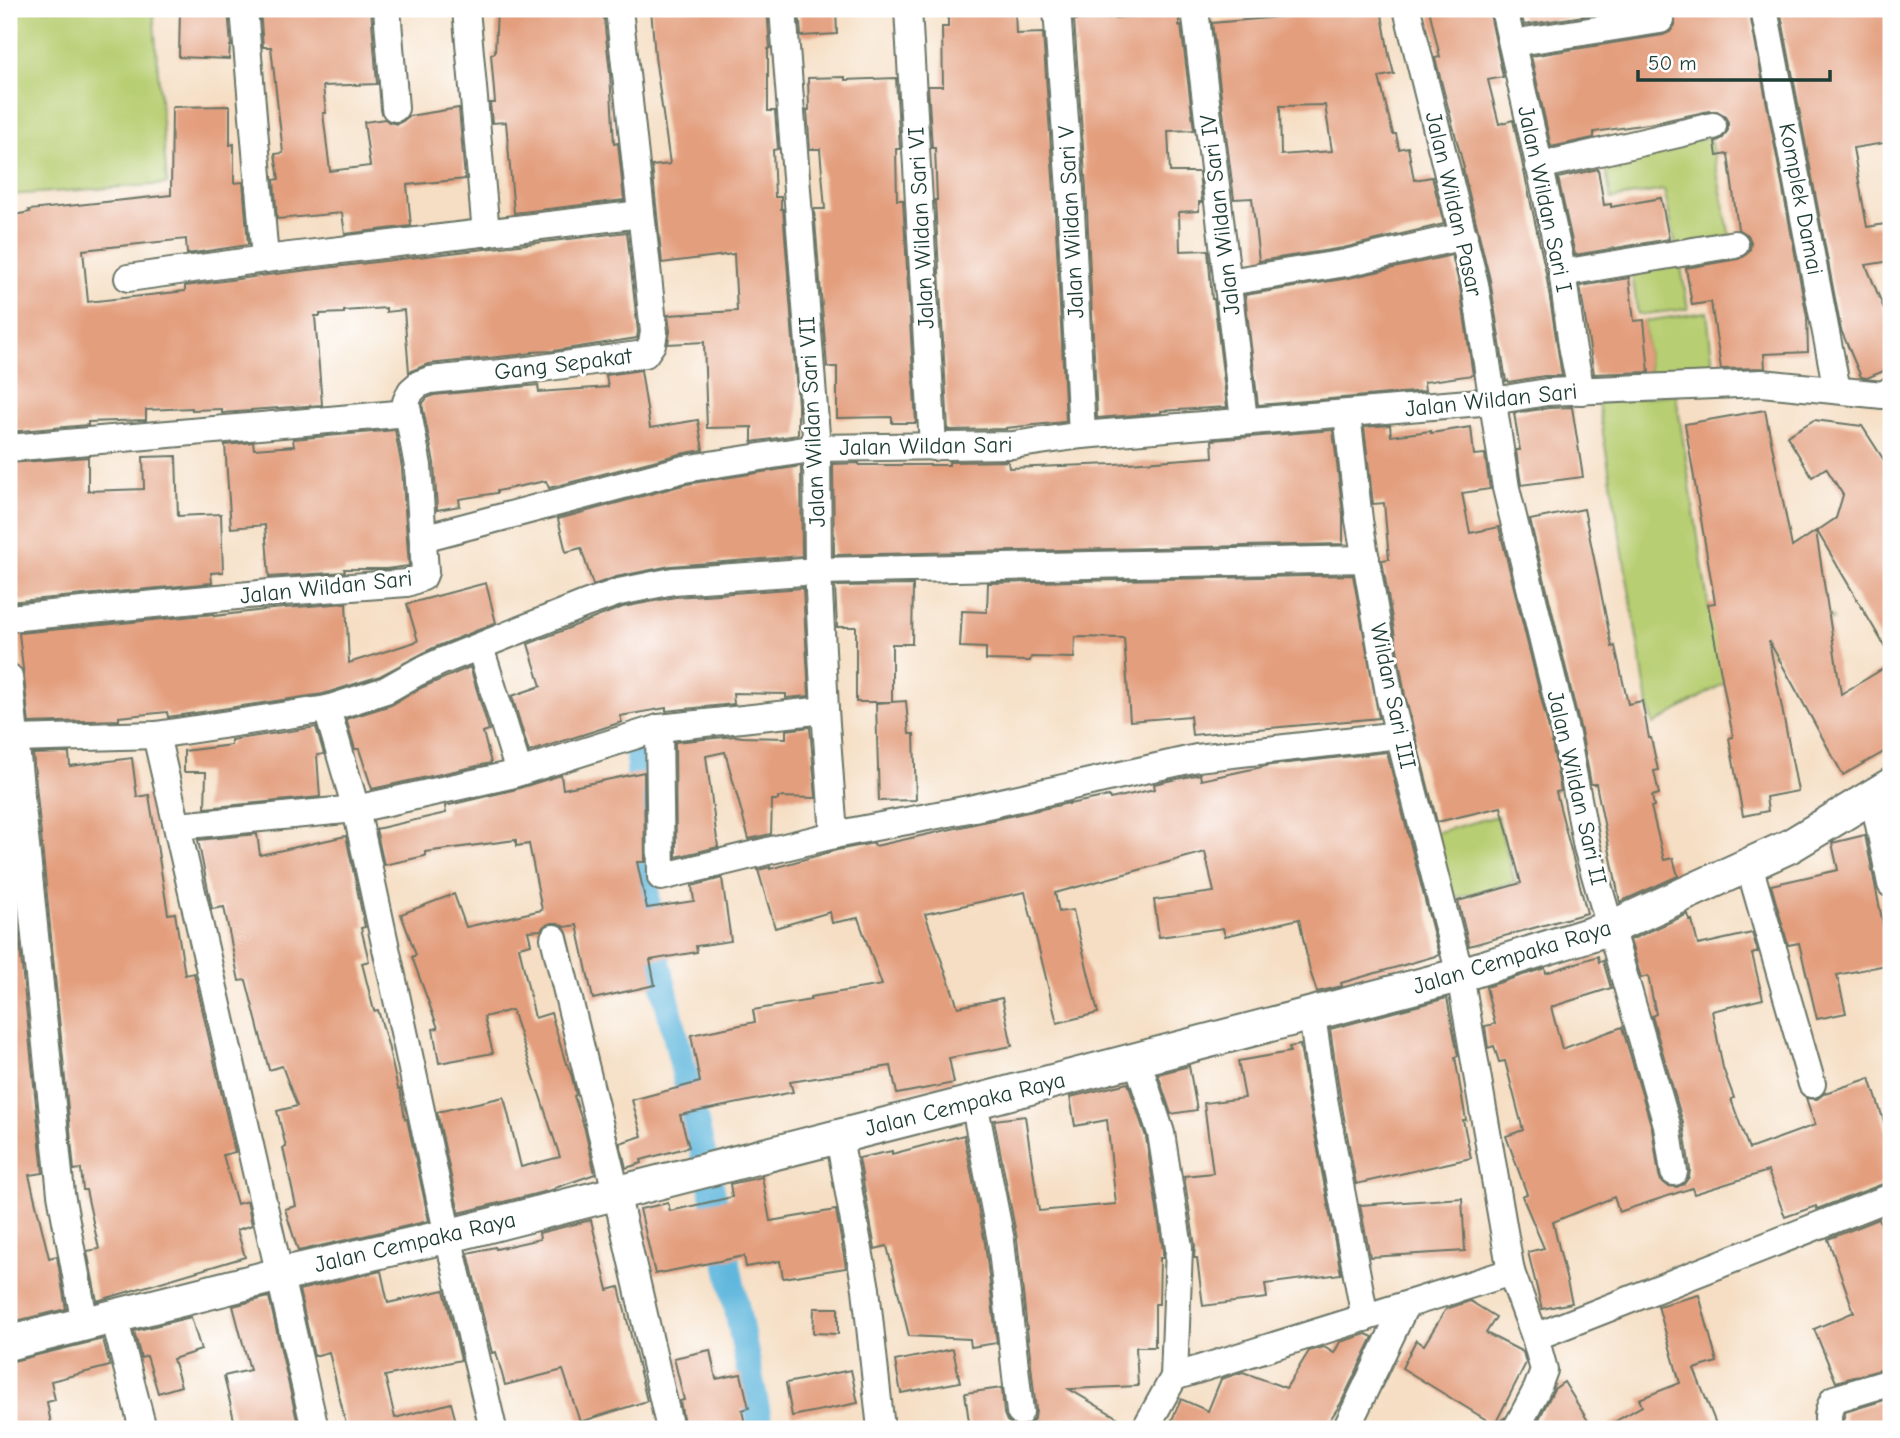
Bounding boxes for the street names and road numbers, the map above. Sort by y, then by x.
street label: Jalan Wildan Sari I [1512,103,1578,295]
street label: Jalan Wildan Pasar [1420,109,1489,300]
street label: Jalan Wildan Sari IV [1194,112,1246,317]
street label: Komplek Damai [1773,121,1829,277]
street label: Jalan Wildan Sari V [1052,124,1090,319]
street label: Jalan Wildan Sari VI [902,126,940,330]
street label: Jalan Wildan Sari VII [793,316,831,528]
street label: Gang Sepakat [493,342,635,386]
street label: Jalan Wildan Sari [1403,378,1579,422]
street label: Jalan Wildan Sari [839,431,1013,461]
street label: Jalan Wildan Sari [238,565,414,609]
street label: Wildan Sari III [1364,621,1422,771]
street label: Jalan Wildan Sari II [1541,688,1613,888]
street label: Jalan Cempaka Raya [1410,914,1614,1000]
street label: Jalan Cempaka Raya [862,1066,1068,1142]
street label: Jalan Cempaka Raya [312,1206,518,1278]

